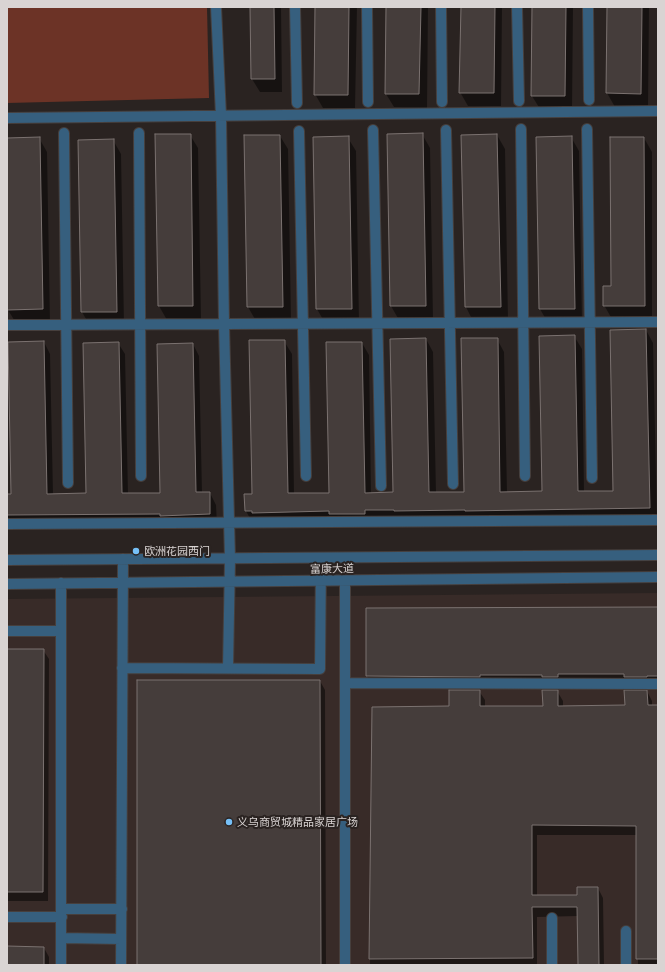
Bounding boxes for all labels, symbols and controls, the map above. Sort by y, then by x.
place label: 欧洲花园西门 [144,544,210,558]
marker: 欧洲花园西门 [131,546,141,556]
street label: 富康大道 [310,562,354,576]
place label: 义乌商贸城精品家居广场 [237,815,358,829]
marker: 义乌商贸城精品家居广场 [224,817,234,827]

